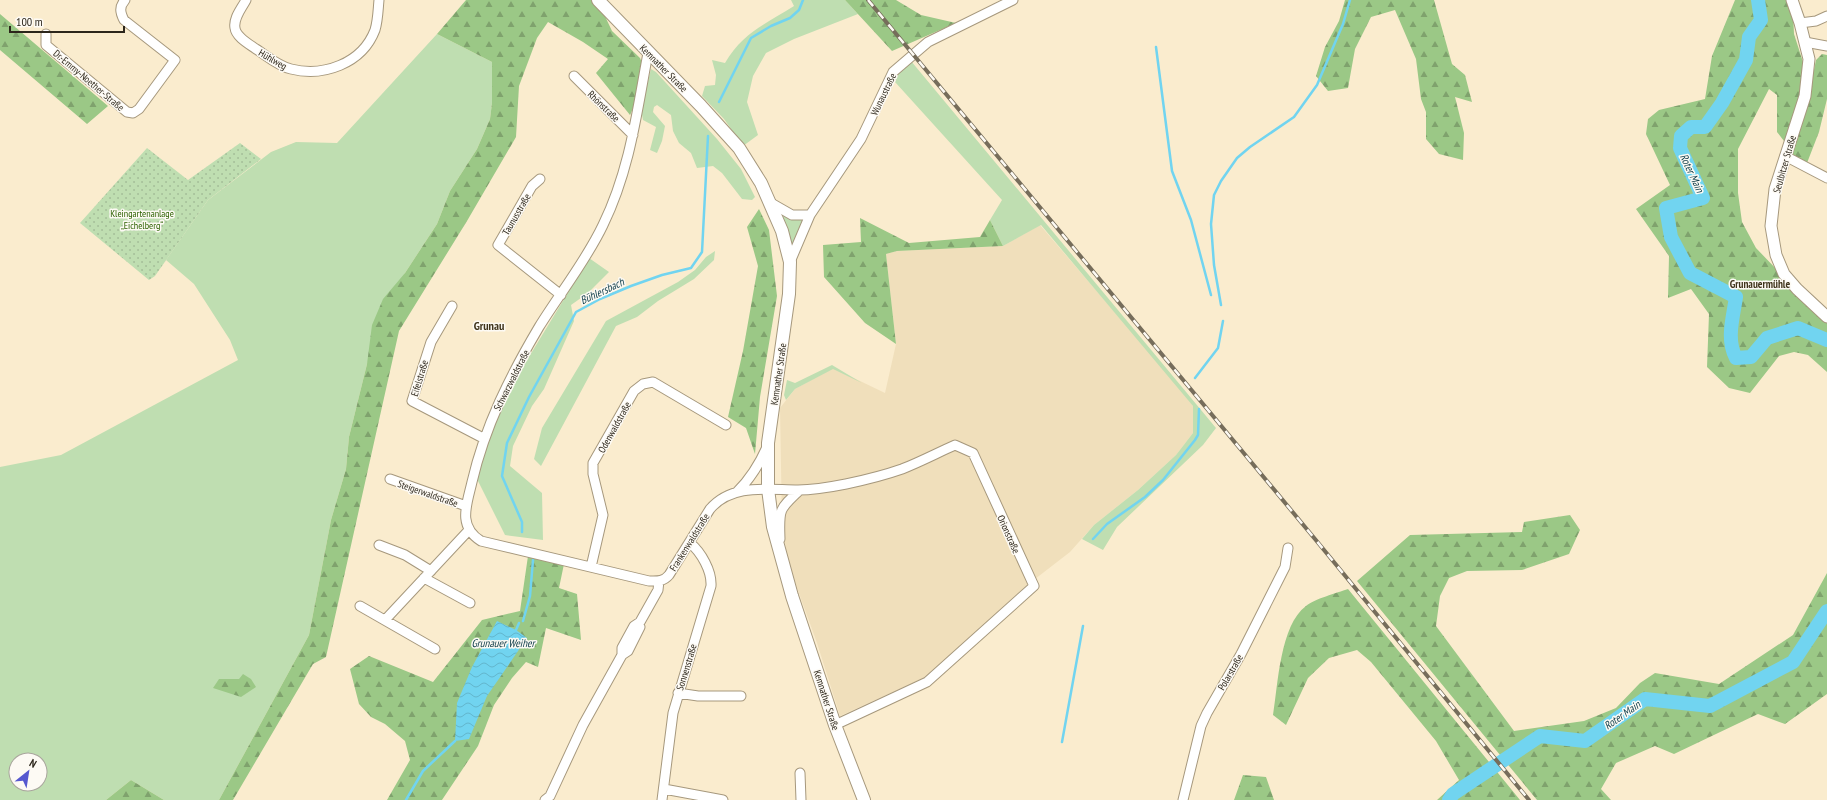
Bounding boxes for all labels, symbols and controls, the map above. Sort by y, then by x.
scale bar [10,8,124,34]
text: 100 m [16,14,43,29]
street label: Kemnather Straße [637,42,690,95]
street label: Hühlweg [256,46,289,73]
street label: Dr.-Emmy-Noether-Straße [51,47,127,114]
street label: Wunaustraße [868,71,899,117]
street label: Rhönstraße [585,88,622,125]
street label: Seulbitzer Straße [1770,134,1799,195]
water label: Roter Main [1677,151,1708,196]
street label: Taunusstraße [499,191,534,237]
park label: Kleingartenanlage „Eichelberg“ [110,207,174,232]
water label: Bühlersbach [578,274,627,307]
district label: Grunauermühle [1730,277,1791,291]
district label: Grunau [474,318,504,333]
street label: Kemnather Straße [768,342,789,406]
street label: Schwarzwaldstraße [490,347,532,413]
street label: Eifelstraße [408,358,431,398]
street label: Odenwaldstraße [595,399,634,455]
street label: Steigerwaldstraße [396,477,460,510]
street label: Frankenwaldstraße [666,511,712,574]
street label: Orionstraße [994,513,1023,556]
water label: Grunauer Weiher [471,636,537,650]
street label: Sonnenstraße [673,642,700,692]
street label: Polarstraße [1215,652,1246,693]
street label: Kemnather Straße [811,668,842,732]
water label: Roter Main [1601,697,1644,733]
north arrow [8,752,48,792]
text: N [27,756,39,771]

